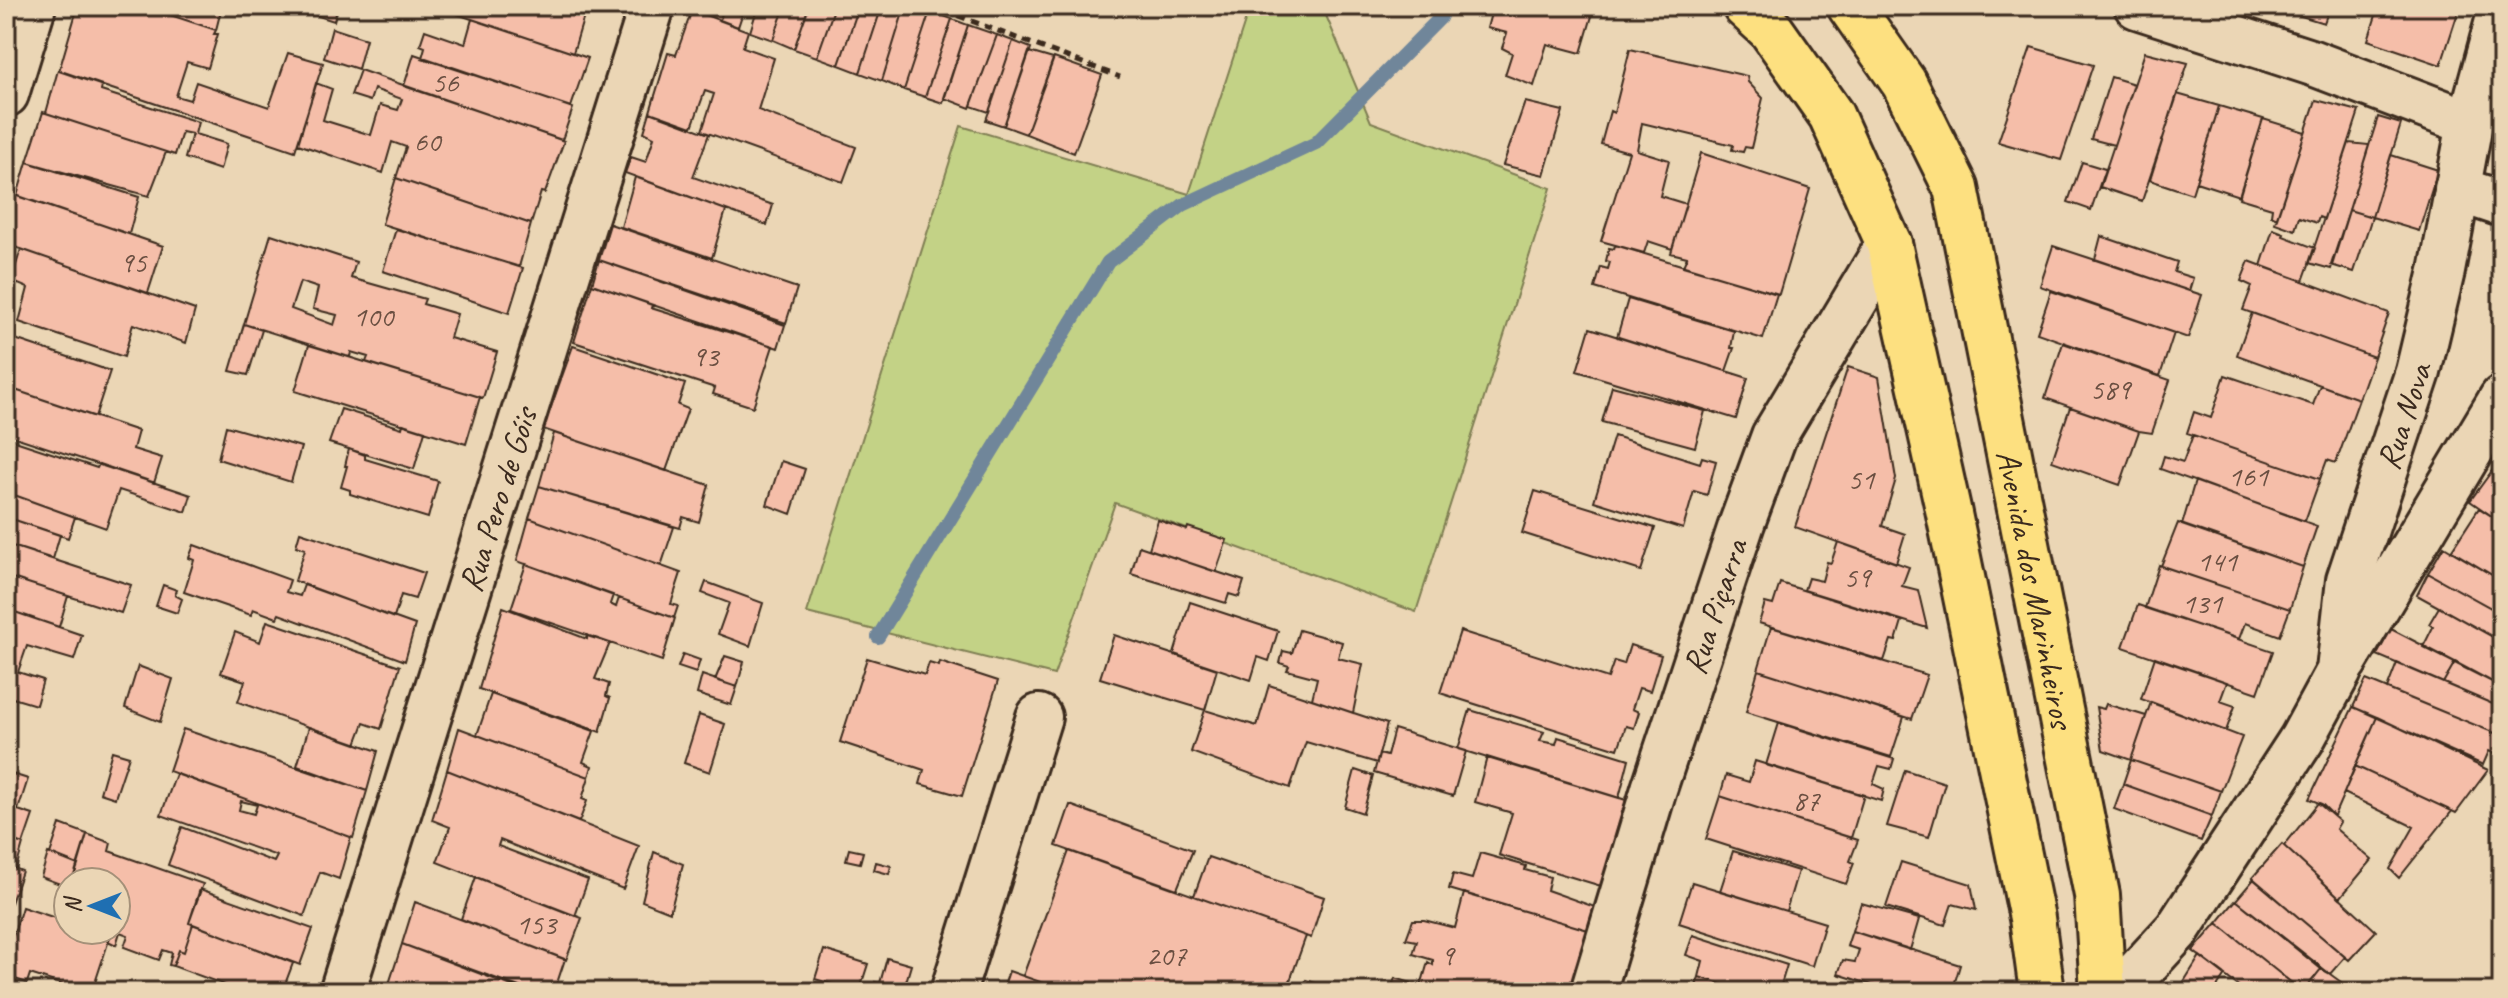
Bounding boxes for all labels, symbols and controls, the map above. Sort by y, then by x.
house number: 56 [432,63,460,101]
house number: 60 [414,122,443,160]
house number: 95 [120,243,148,281]
house number: 100 [353,297,396,335]
house number: 93 [692,337,721,375]
street label: Rua Nova [2366,357,2442,475]
house number: 589 [2090,370,2133,408]
street label: Rua Pero de Góis [448,400,547,597]
street label: Avenida dos Marinheiros [1987,446,2085,735]
house number: 161 [2228,457,2270,495]
house number: 51 [1848,460,1876,498]
street label: Rua Piçarra [1673,532,1758,680]
house number: 141 [2197,542,2239,580]
house number: 59 [1844,558,1873,596]
house number: 131 [2182,584,2224,622]
house number: 87 [1793,781,1821,819]
north arrow [52,866,132,946]
text: N [59,896,87,913]
house number: 153 [516,905,559,943]
house number: 207 [1146,936,1188,974]
house number: 9 [1440,936,1456,974]

